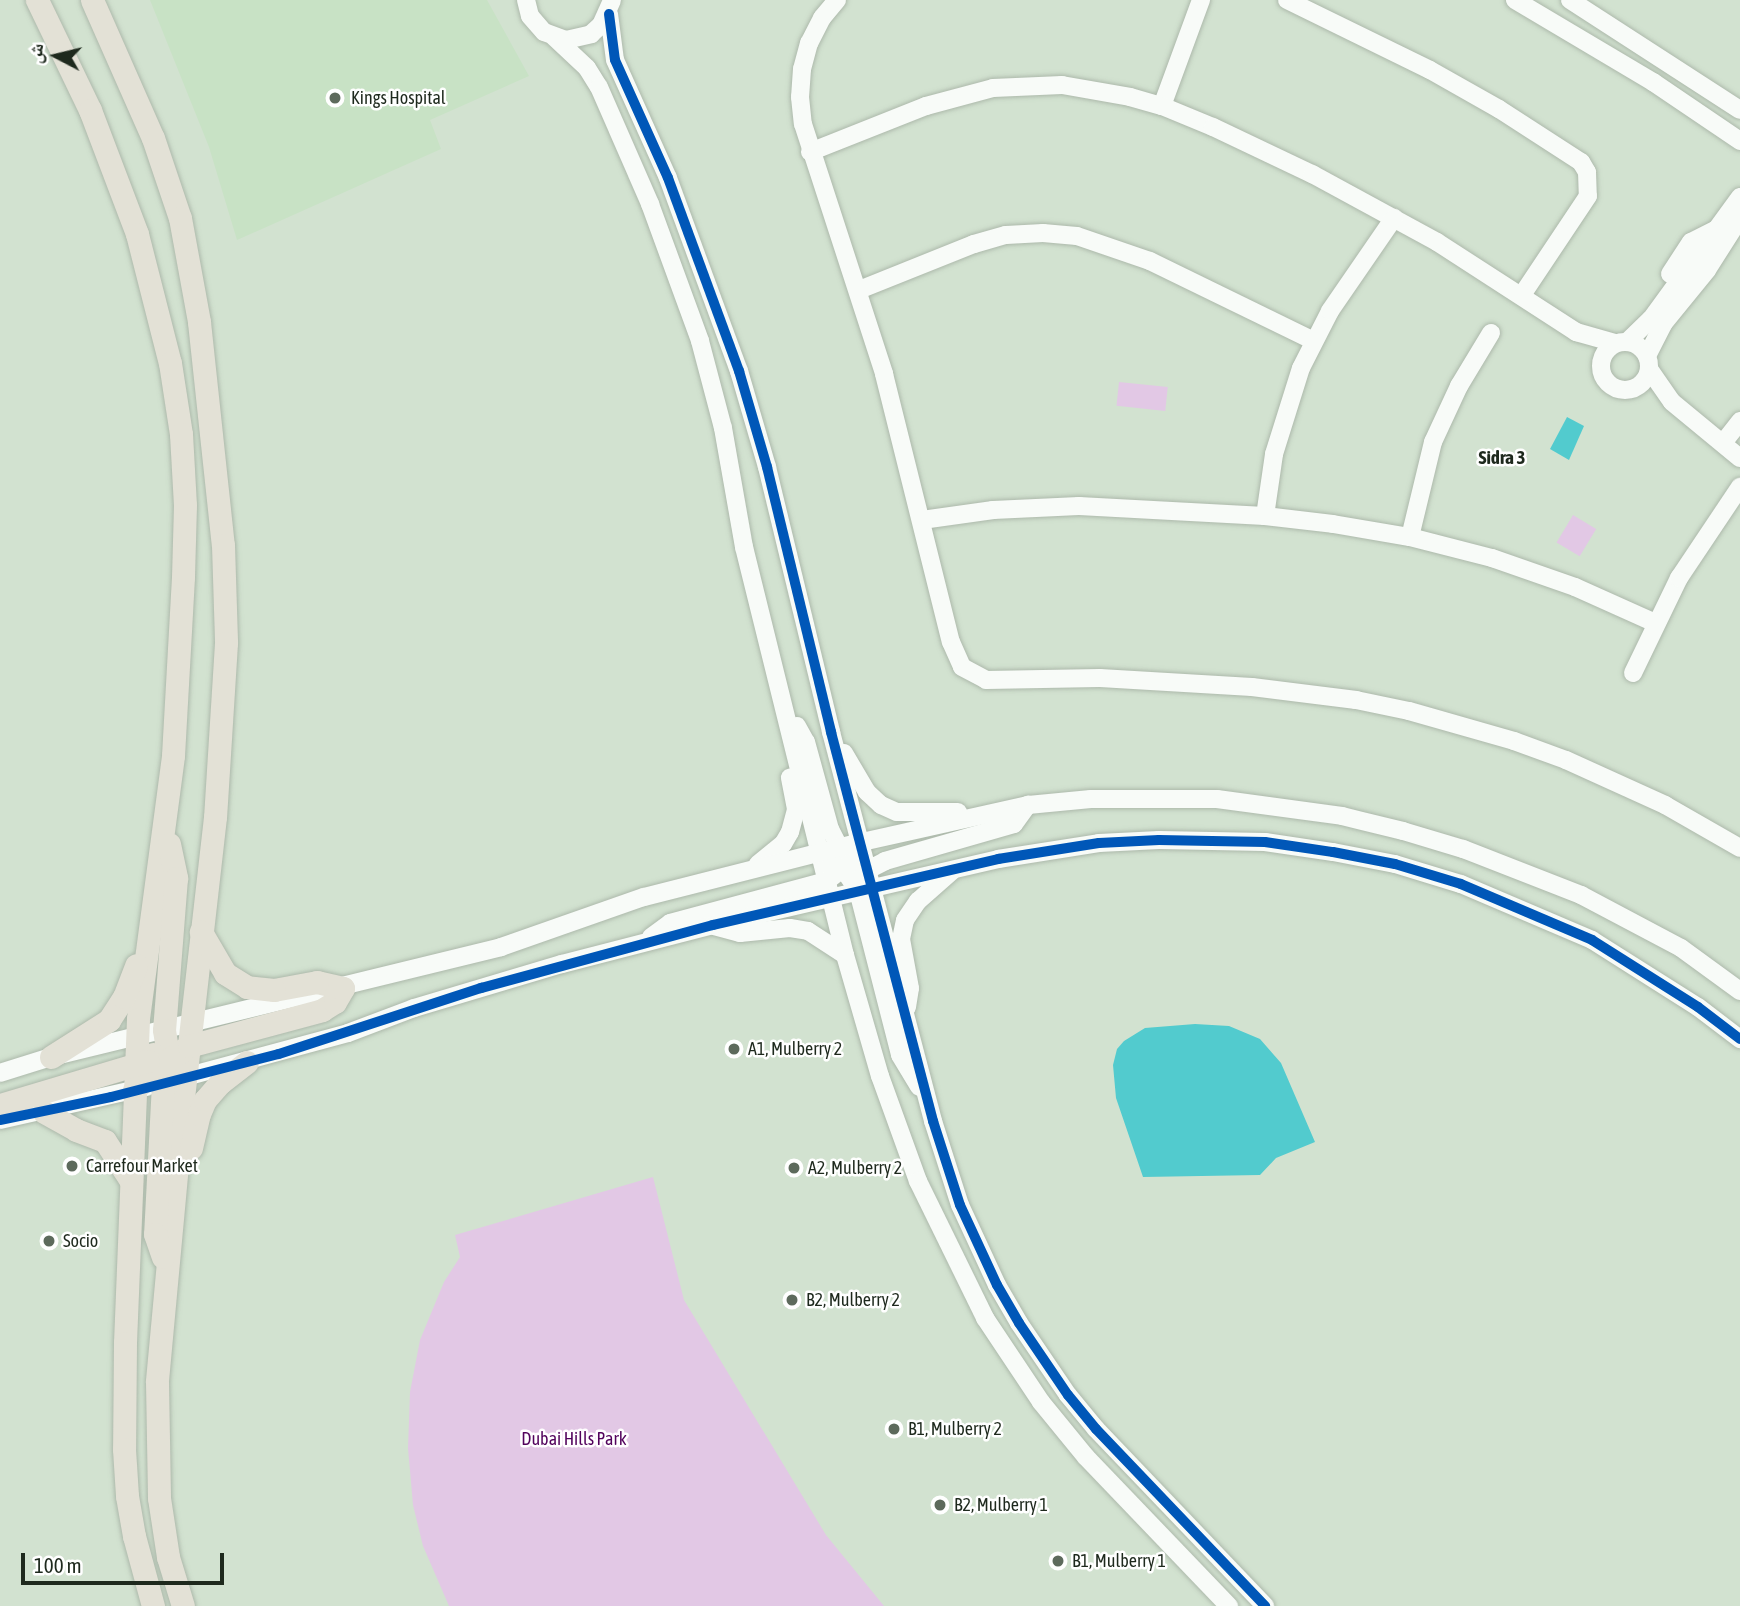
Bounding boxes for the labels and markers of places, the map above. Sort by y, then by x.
place label: Kings Hospital [351,87,446,109]
marker: Kings Hospital [325,88,345,108]
place label: A1, Mulberry 2 [748,1038,842,1060]
marker: A1, Mulberry 2 [726,1041,742,1057]
place label: Carrefour Market [86,1155,198,1177]
place label: A2, Mulberry 2 [808,1157,902,1179]
marker: Carrefour Market [64,1158,80,1174]
marker: A2, Mulberry 2 [786,1160,802,1176]
place label: Socio [63,1230,98,1252]
marker: Socio [41,1233,57,1249]
place label: B2, Mulberry 2 [806,1289,900,1311]
marker: B2, Mulberry 2 [784,1292,800,1308]
place label: B1, Mulberry 2 [908,1418,1002,1440]
marker: B1, Mulberry 2 [886,1421,902,1437]
place label: B2, Mulberry 1 [954,1494,1048,1516]
marker: B2, Mulberry 1 [932,1497,948,1513]
place label: B1, Mulberry 1 [1072,1550,1166,1572]
marker: B1, Mulberry 1 [1050,1553,1066,1569]

